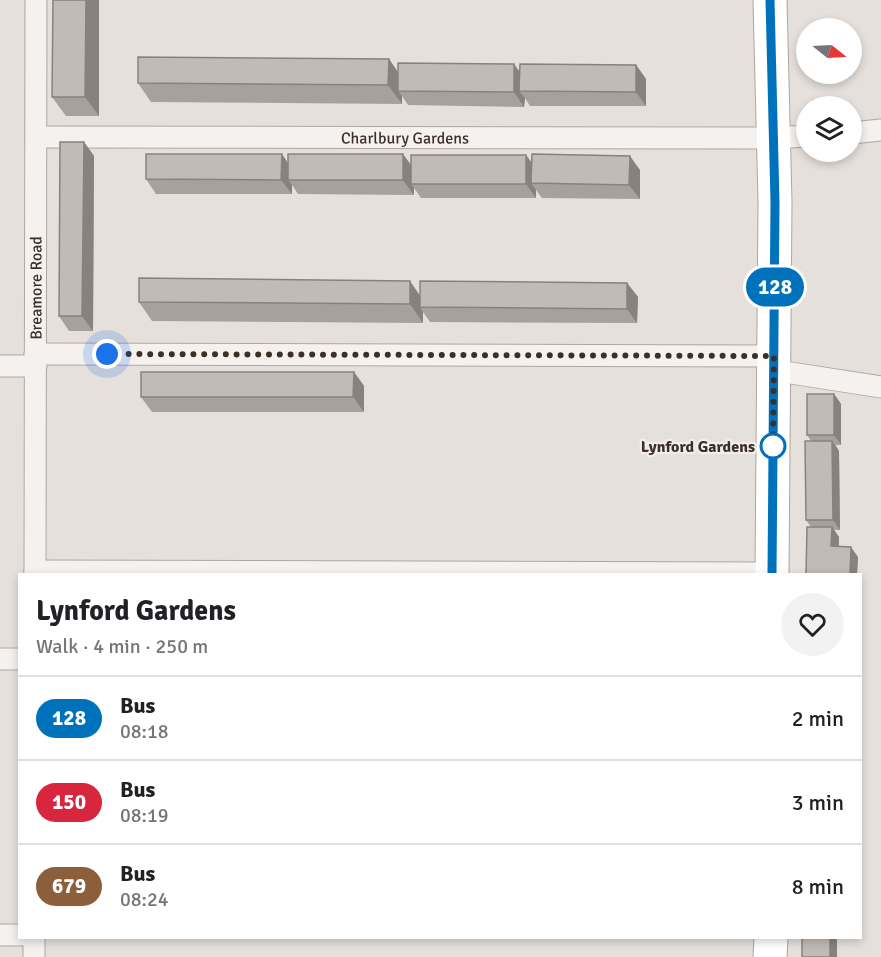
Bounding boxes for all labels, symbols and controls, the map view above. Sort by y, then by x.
north arrow [796,18,862,84]
map controls [796,18,862,162]
button: layers [796,96,862,162]
street label: Charlbury Gardens [341,128,469,149]
street label: Breamore Road [26,236,47,340]
line badge: 128 [740,268,810,306]
text: 128 [758,274,792,300]
your location [92,339,122,369]
marker: Lynford Gardens [760,433,786,459]
place label: Lynford Gardens [641,437,755,457]
button: heart [781,593,844,656]
text: Lynford Gardens [36,594,236,628]
text: Walk · 4 min · 250 m [36,634,208,659]
text: Bus [120,692,155,719]
text: 128 [52,705,86,731]
text: 2 min [792,705,844,732]
text: 08:18 [120,719,169,744]
text: Bus [120,776,155,803]
text: 150 [52,789,86,815]
text: 3 min [792,789,844,816]
text: 08:19 [120,803,169,828]
text: Bus [120,860,155,887]
text: 679 [52,873,86,899]
text: 8 min [792,873,844,900]
text: 08:24 [120,887,169,912]

